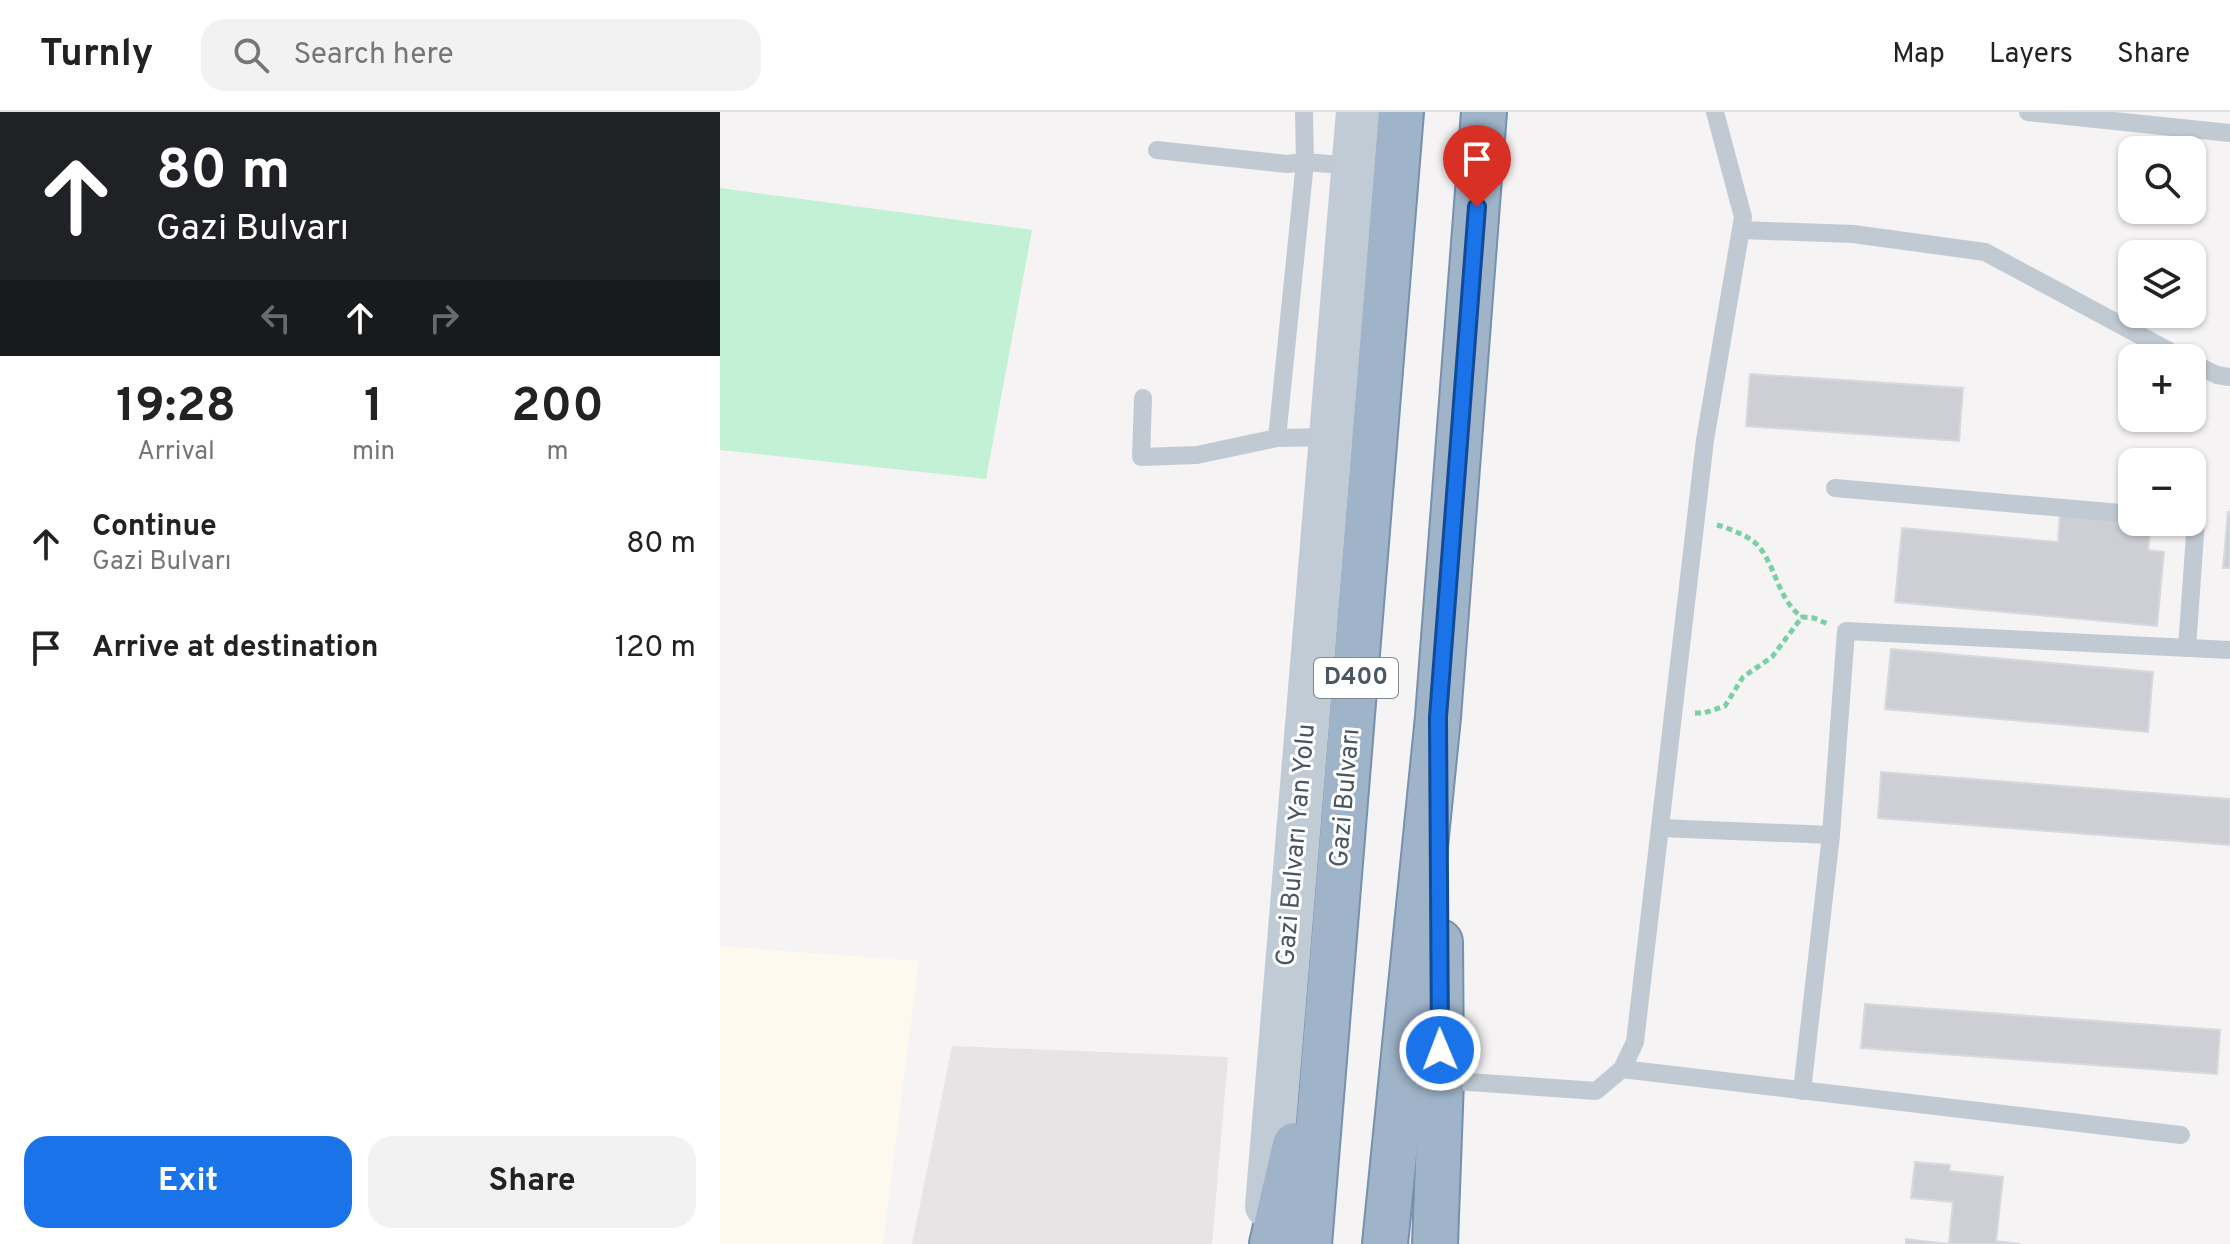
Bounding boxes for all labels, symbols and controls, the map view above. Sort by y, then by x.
search box [201,19,761,91]
text: Turnly [40,31,153,80]
icon: search [229,33,273,77]
text: Search here [293,37,454,74]
text: Map [1892,37,1945,73]
text: Layers [1989,37,2073,73]
text: Share [2117,37,2190,73]
pin [1443,125,1511,207]
map controls [2118,136,2206,536]
button: search [2118,136,2206,224]
icon: arrive [1455,137,1499,181]
text: 80 m [156,138,290,208]
icon: ahead [24,144,128,248]
text: Gazi Bulvarı [156,207,349,253]
button: layers [2118,240,2206,328]
icon: left [254,296,298,340]
icon: ahead [338,296,382,340]
icon: right [422,296,466,340]
button: + [2118,344,2206,432]
text: 19:28 [116,378,236,438]
text: 1 [364,378,383,438]
text: 200 [511,378,604,438]
text: Arrival [137,436,215,469]
text: min [352,436,395,469]
text: m [547,436,569,469]
button: − [2118,448,2206,536]
text: Continue [92,509,217,546]
icon: ahead [24,522,68,566]
text: 80 m [626,526,696,563]
text: Gazi Bulvarı [92,546,231,579]
icon: arrive [24,626,68,670]
text: Arrive at destination [92,630,378,667]
text: 120 m [615,630,696,667]
road number: D400 [1314,658,1398,698]
street label: Gazi Bulvarı Yan Yolu [1270,722,1324,968]
street label: Gazi Bulvarı [1323,727,1369,869]
position arrow [1398,1008,1482,1092]
button: Exit [24,1136,352,1228]
button: Share [368,1136,696,1228]

